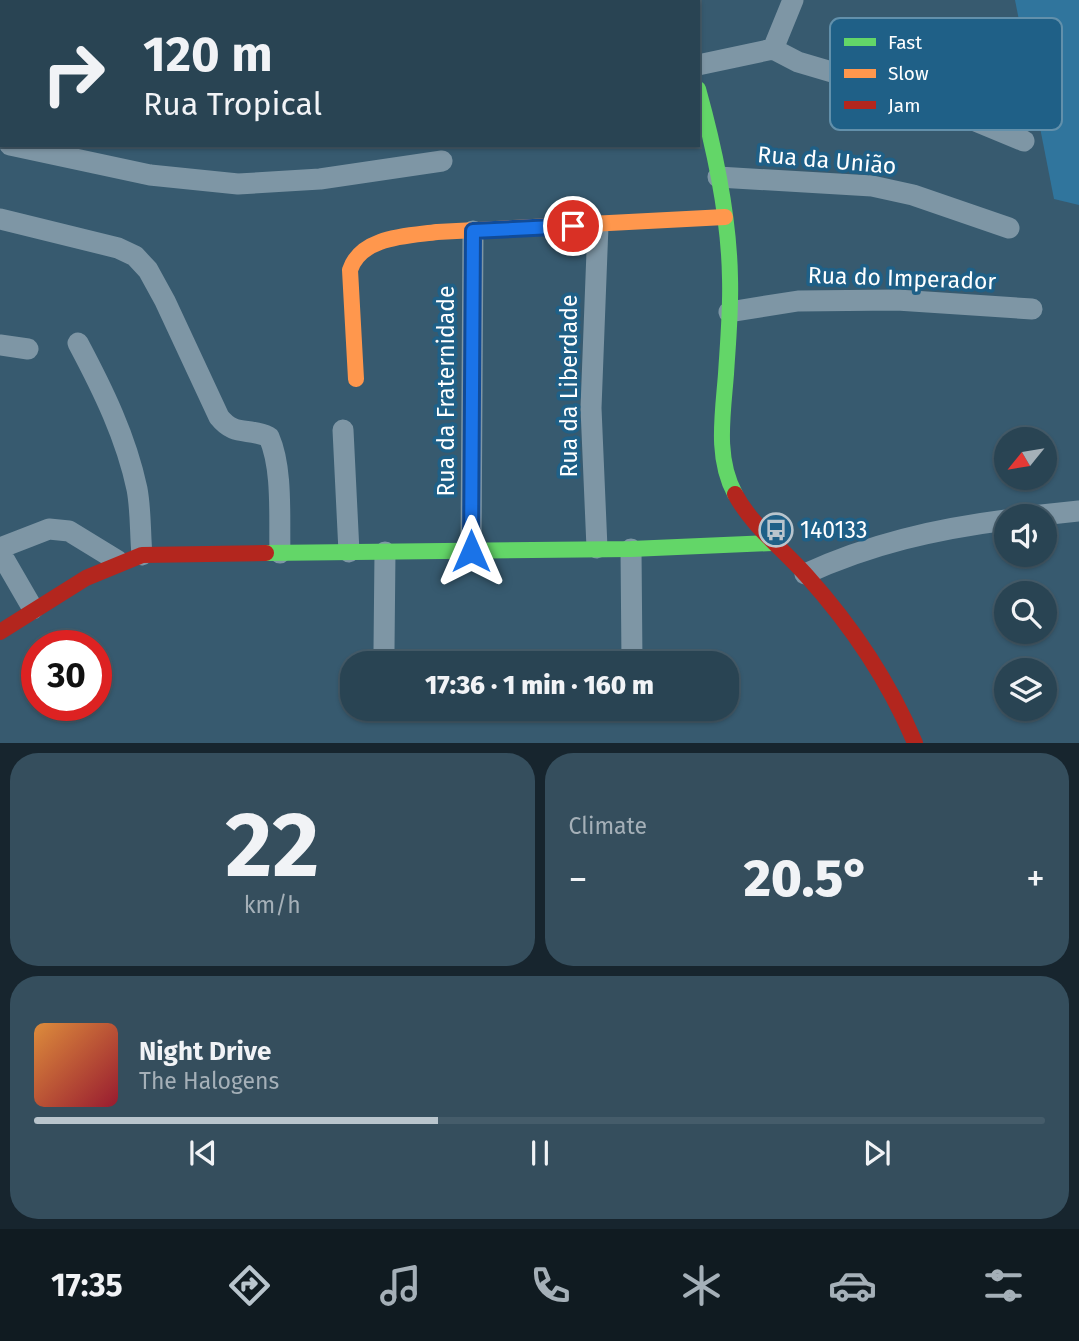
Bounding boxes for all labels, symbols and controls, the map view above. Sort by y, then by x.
legend [830,18,1062,130]
text: 120 m [143,25,273,84]
icon: right [28,28,119,119]
text: Fast [888,31,922,54]
text: Slow [888,62,929,85]
text: Rua Tropical [143,85,322,123]
text: Jam [888,94,920,117]
street label: Rua da União [756,140,898,180]
pin [543,196,603,256]
icon: arrive [554,207,592,245]
street label: Rua do Imperador [807,261,997,295]
street label: Rua da Fraternidade [432,285,460,497]
street label: Rua da Liberdade [555,294,583,478]
north arrow [994,427,1057,490]
map controls [994,427,1057,721]
button: sound [994,504,1057,567]
bus stop icon: 140133 [757,511,795,549]
position arrow [434,514,508,588]
place label: 140133 [800,516,867,544]
button: search [994,581,1057,644]
speed limit sign: 30 [21,630,112,721]
button: layers [994,658,1057,721]
text: 17:36 · 1 min · 160 m [425,670,654,701]
text: 22 [225,791,319,900]
text: Climate [569,812,647,840]
text: 20.5° [744,847,870,910]
text: − [569,856,588,902]
text: + [1026,856,1045,902]
text: km/h [244,891,301,919]
text: Night Drive [139,1036,271,1067]
text: The Halogens [139,1067,279,1095]
icon: previous [184,1134,222,1172]
icon: pause [521,1134,559,1172]
icon: next [858,1134,896,1172]
icon: directions [225,1261,274,1310]
icon: music [376,1261,425,1310]
icon: phone [526,1261,575,1310]
icon: climate [677,1261,726,1310]
icon: car [828,1261,877,1310]
icon: filters [979,1261,1028,1310]
text: 17:35 [51,1266,123,1304]

